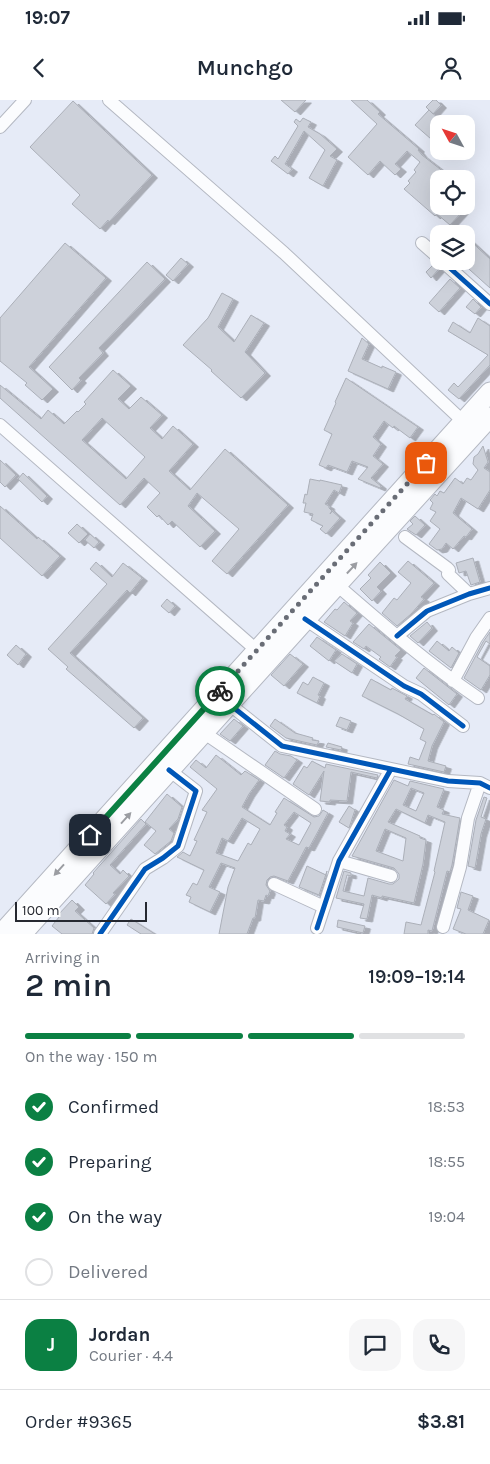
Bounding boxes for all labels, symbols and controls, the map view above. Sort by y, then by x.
text: 19:07 [25,7,70,29]
icon: back [25,54,53,82]
icon: person [437,54,465,82]
text: Munchgo [197,55,293,81]
north arrow [430,115,475,160]
map controls [430,115,475,270]
button: locate [430,170,475,215]
button: layers [430,225,475,270]
pin [405,442,447,484]
icon: bag [412,449,440,477]
one-way arrow [346,562,358,574]
courier [195,666,245,716]
icon: bike [206,677,234,705]
one-way arrow [120,813,132,825]
pin [69,814,111,856]
icon: home [76,821,104,849]
one-way arrow [53,863,64,876]
scale bar [15,899,148,922]
text: 100 m [22,902,60,919]
text: Arriving in [25,948,100,967]
text: 19:09–19:14 [368,966,465,988]
text: 2 min [25,967,112,1004]
text: On the way · 150 m [25,1047,157,1066]
icon: check [25,1093,53,1121]
text: Confirmed [68,1096,159,1118]
text: 18:53 [428,1097,465,1116]
icon: check [25,1148,53,1176]
text: Preparing [68,1151,151,1173]
text: 18:55 [428,1152,465,1171]
icon: check [25,1203,53,1231]
text: On the way [68,1206,162,1228]
text: 19:04 [428,1207,465,1226]
text: Delivered [68,1261,148,1283]
button: chat [349,1319,401,1371]
button: phone [413,1319,465,1371]
text: Jordan [89,1324,150,1346]
text: J [47,1334,55,1356]
text: Courier · 4.4 [89,1346,173,1365]
text: Order #9365 [25,1411,132,1433]
text: $3.81 [417,1411,465,1433]

